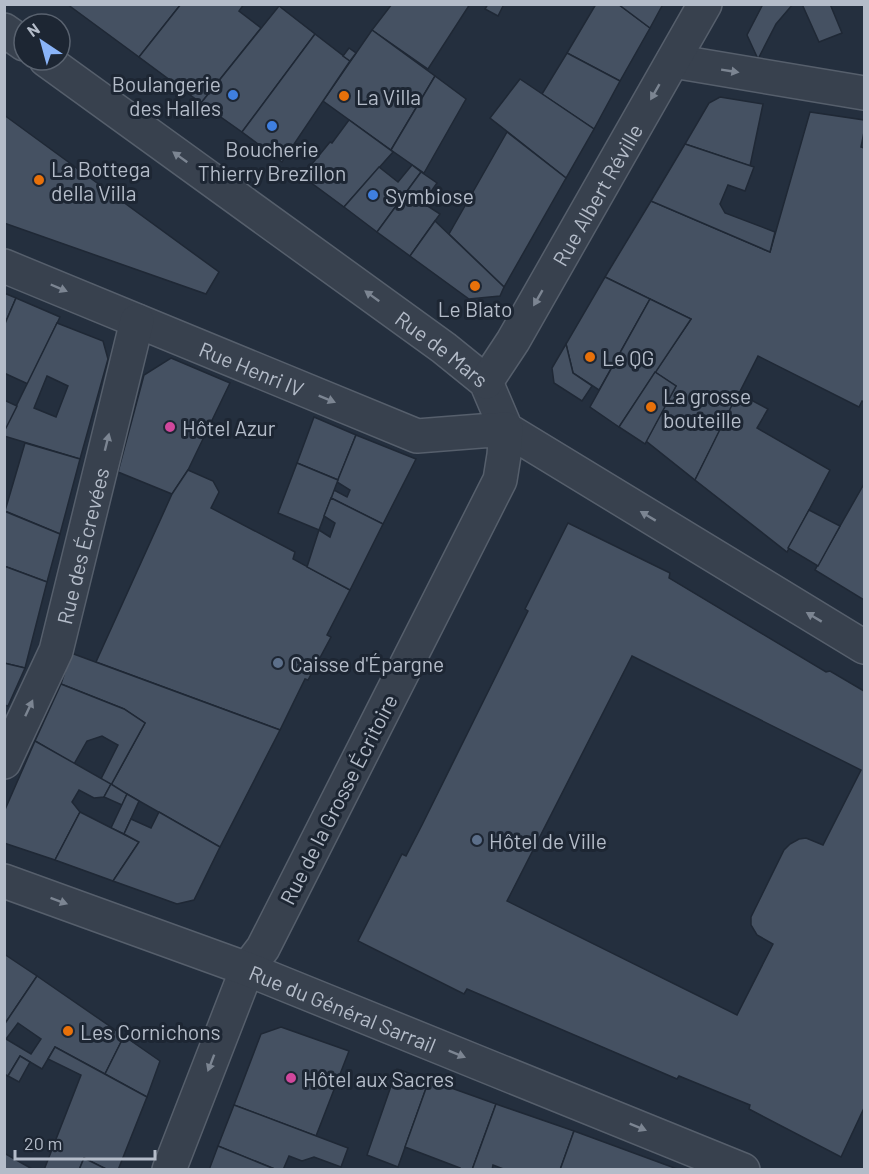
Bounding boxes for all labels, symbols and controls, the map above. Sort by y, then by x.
north arrow [12,12,72,72]
text: N [23,19,43,40]
one-way arrow [721,67,740,76]
place label: Boulangerie des Halles [112,71,221,120]
place label: La Villa [356,84,421,109]
one-way arrow [650,84,661,100]
marker: Boulangerie des Halles [226,88,240,102]
marker: La Villa [337,89,351,103]
marker: Boucherie Thierry Brezillon [265,119,279,133]
street label: Rue Albert Réville [546,119,647,270]
place label: Boucherie Thierry Brezillon [198,136,346,185]
one-way arrow [173,151,189,163]
place label: La Bottega della Villa [51,156,150,205]
marker: La Bottega della Villa [32,173,46,187]
place label: Symbiose [385,183,474,208]
marker: Symbiose [366,188,380,202]
marker: Le Blato [468,279,482,293]
one-way arrow [50,283,68,293]
one-way arrow [365,290,381,302]
one-way arrow [533,290,543,307]
place label: Le Blato [438,296,512,321]
street label: Rue de Mars [391,305,494,391]
street label: Rue Henri IV [196,335,308,401]
place label: Le QG [602,345,654,370]
marker: Le QG [583,350,597,364]
place label: La grosse bouteille [663,383,751,432]
one-way arrow [319,394,337,404]
marker: La grosse bouteille [644,400,658,414]
place label: Hôtel Azur [182,415,276,440]
marker: Hôtel Azur [163,420,177,434]
one-way arrow [103,432,113,451]
street label: Rue des Écrevées [51,465,113,627]
one-way arrow [640,510,656,521]
one-way arrow [806,612,823,623]
place label: Caisse d'Épargne [290,651,444,676]
marker: Caisse d'Épargne [271,656,285,670]
street label: Rue de la Grosse Écritoire [274,690,402,908]
one-way arrow [24,699,34,717]
place label: Hôtel de Ville [489,828,607,853]
marker: Hôtel de Ville [470,833,484,847]
one-way arrow [51,896,69,906]
street label: Rue du Général Sarrail [246,959,440,1057]
place label: Les Cornichons [80,1019,221,1044]
marker: Les Cornichons [61,1024,75,1038]
one-way arrow [448,1049,466,1059]
one-way arrow [206,1054,215,1072]
place label: Hôtel aux Sacres [303,1066,454,1091]
marker: Hôtel aux Sacres [284,1071,298,1085]
one-way arrow [629,1122,647,1132]
scale bar [15,1123,154,1161]
text: 20 m [24,1132,62,1154]

